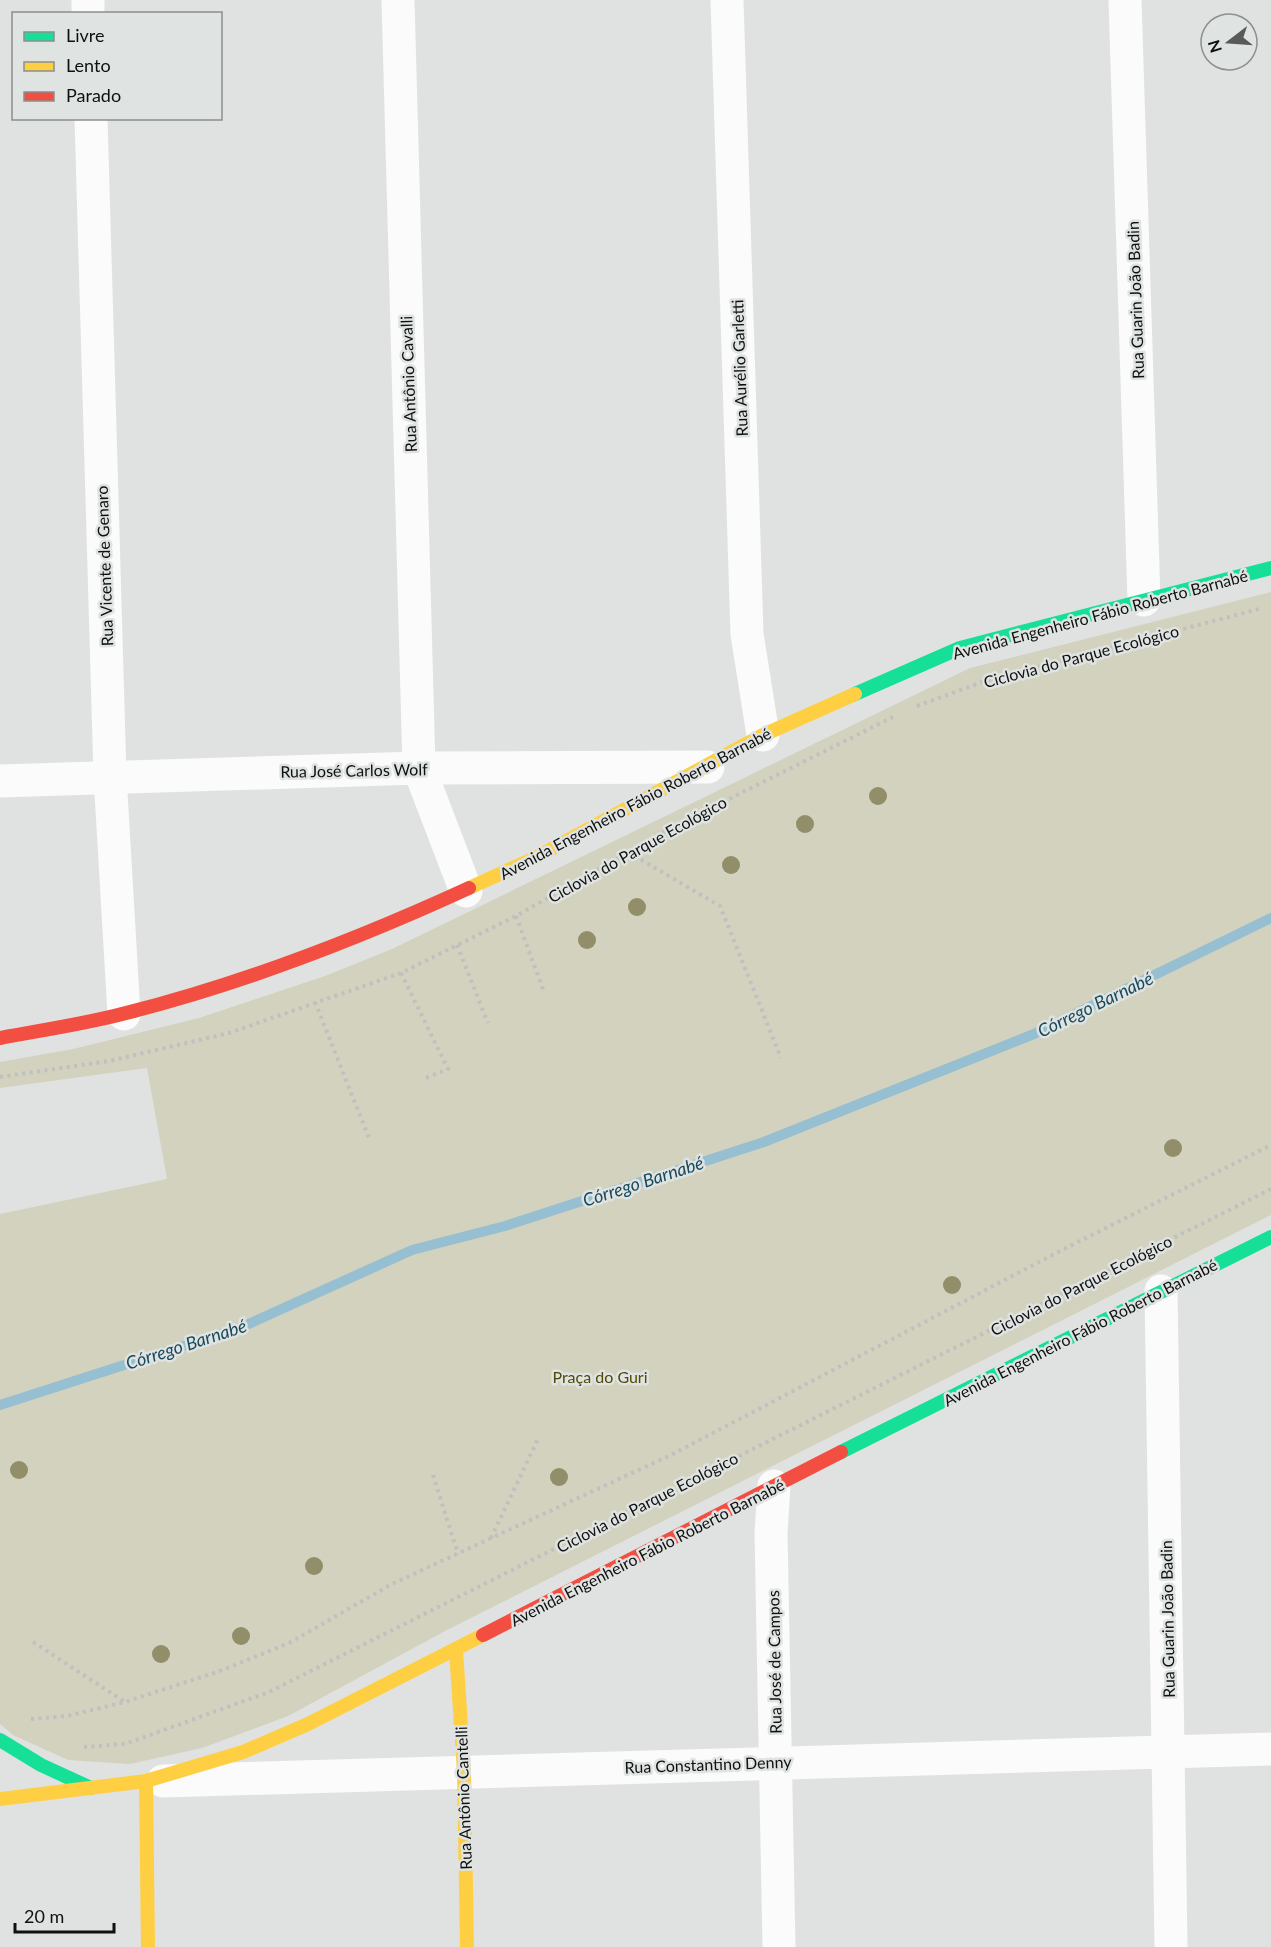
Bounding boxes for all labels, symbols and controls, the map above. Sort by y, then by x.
legend [12,12,222,120]
north arrow [1199,12,1259,72]
text: Livre [66,24,105,46]
text: N [1203,38,1225,55]
text: Lento [66,54,111,76]
text: Parado [66,84,121,106]
street label: Rua Guarin João Badin [1123,221,1147,379]
street label: Rua Aurélio Garletti [727,299,751,437]
street label: Rua Antônio Cavalli [396,316,420,452]
street label: Rua Vicente de Genaro [92,485,116,647]
street label: Avenida Engenheiro Fábio Roberto Barnabé [950,565,1250,663]
street label: Ciclovia do Parque Ecológico [981,621,1181,691]
street label: Avenida Engenheiro Fábio Roberto Barnabé [496,723,774,883]
street label: Rua José Carlos Wolf [280,759,428,781]
street label: Ciclovia do Parque Ecológico [544,792,730,906]
water label: Córrego Barnabé [1034,966,1157,1041]
water label: Córrego Barnabé [580,1151,707,1211]
street label: Ciclovia do Parque Ecológico [987,1231,1175,1339]
street label: Avenida Engenheiro Fábio Roberto Barnabé [940,1254,1220,1410]
water label: Córrego Barnabé [123,1314,250,1374]
park label: Praça do Guri [552,1367,648,1386]
street label: Ciclovia do Parque Ecológico [553,1448,741,1556]
street label: Avenida Engenheiro Fábio Roberto Barnabé [507,1474,787,1630]
street label: Rua Guarin João Badin [1156,1540,1178,1698]
street label: Rua José de Campos [763,1590,785,1734]
street label: Rua Antônio Cantelli [451,1726,475,1870]
street label: Rua Constantino Denny [624,1752,793,1776]
scale bar [15,1896,114,1934]
text: 20 m [24,1905,64,1927]

